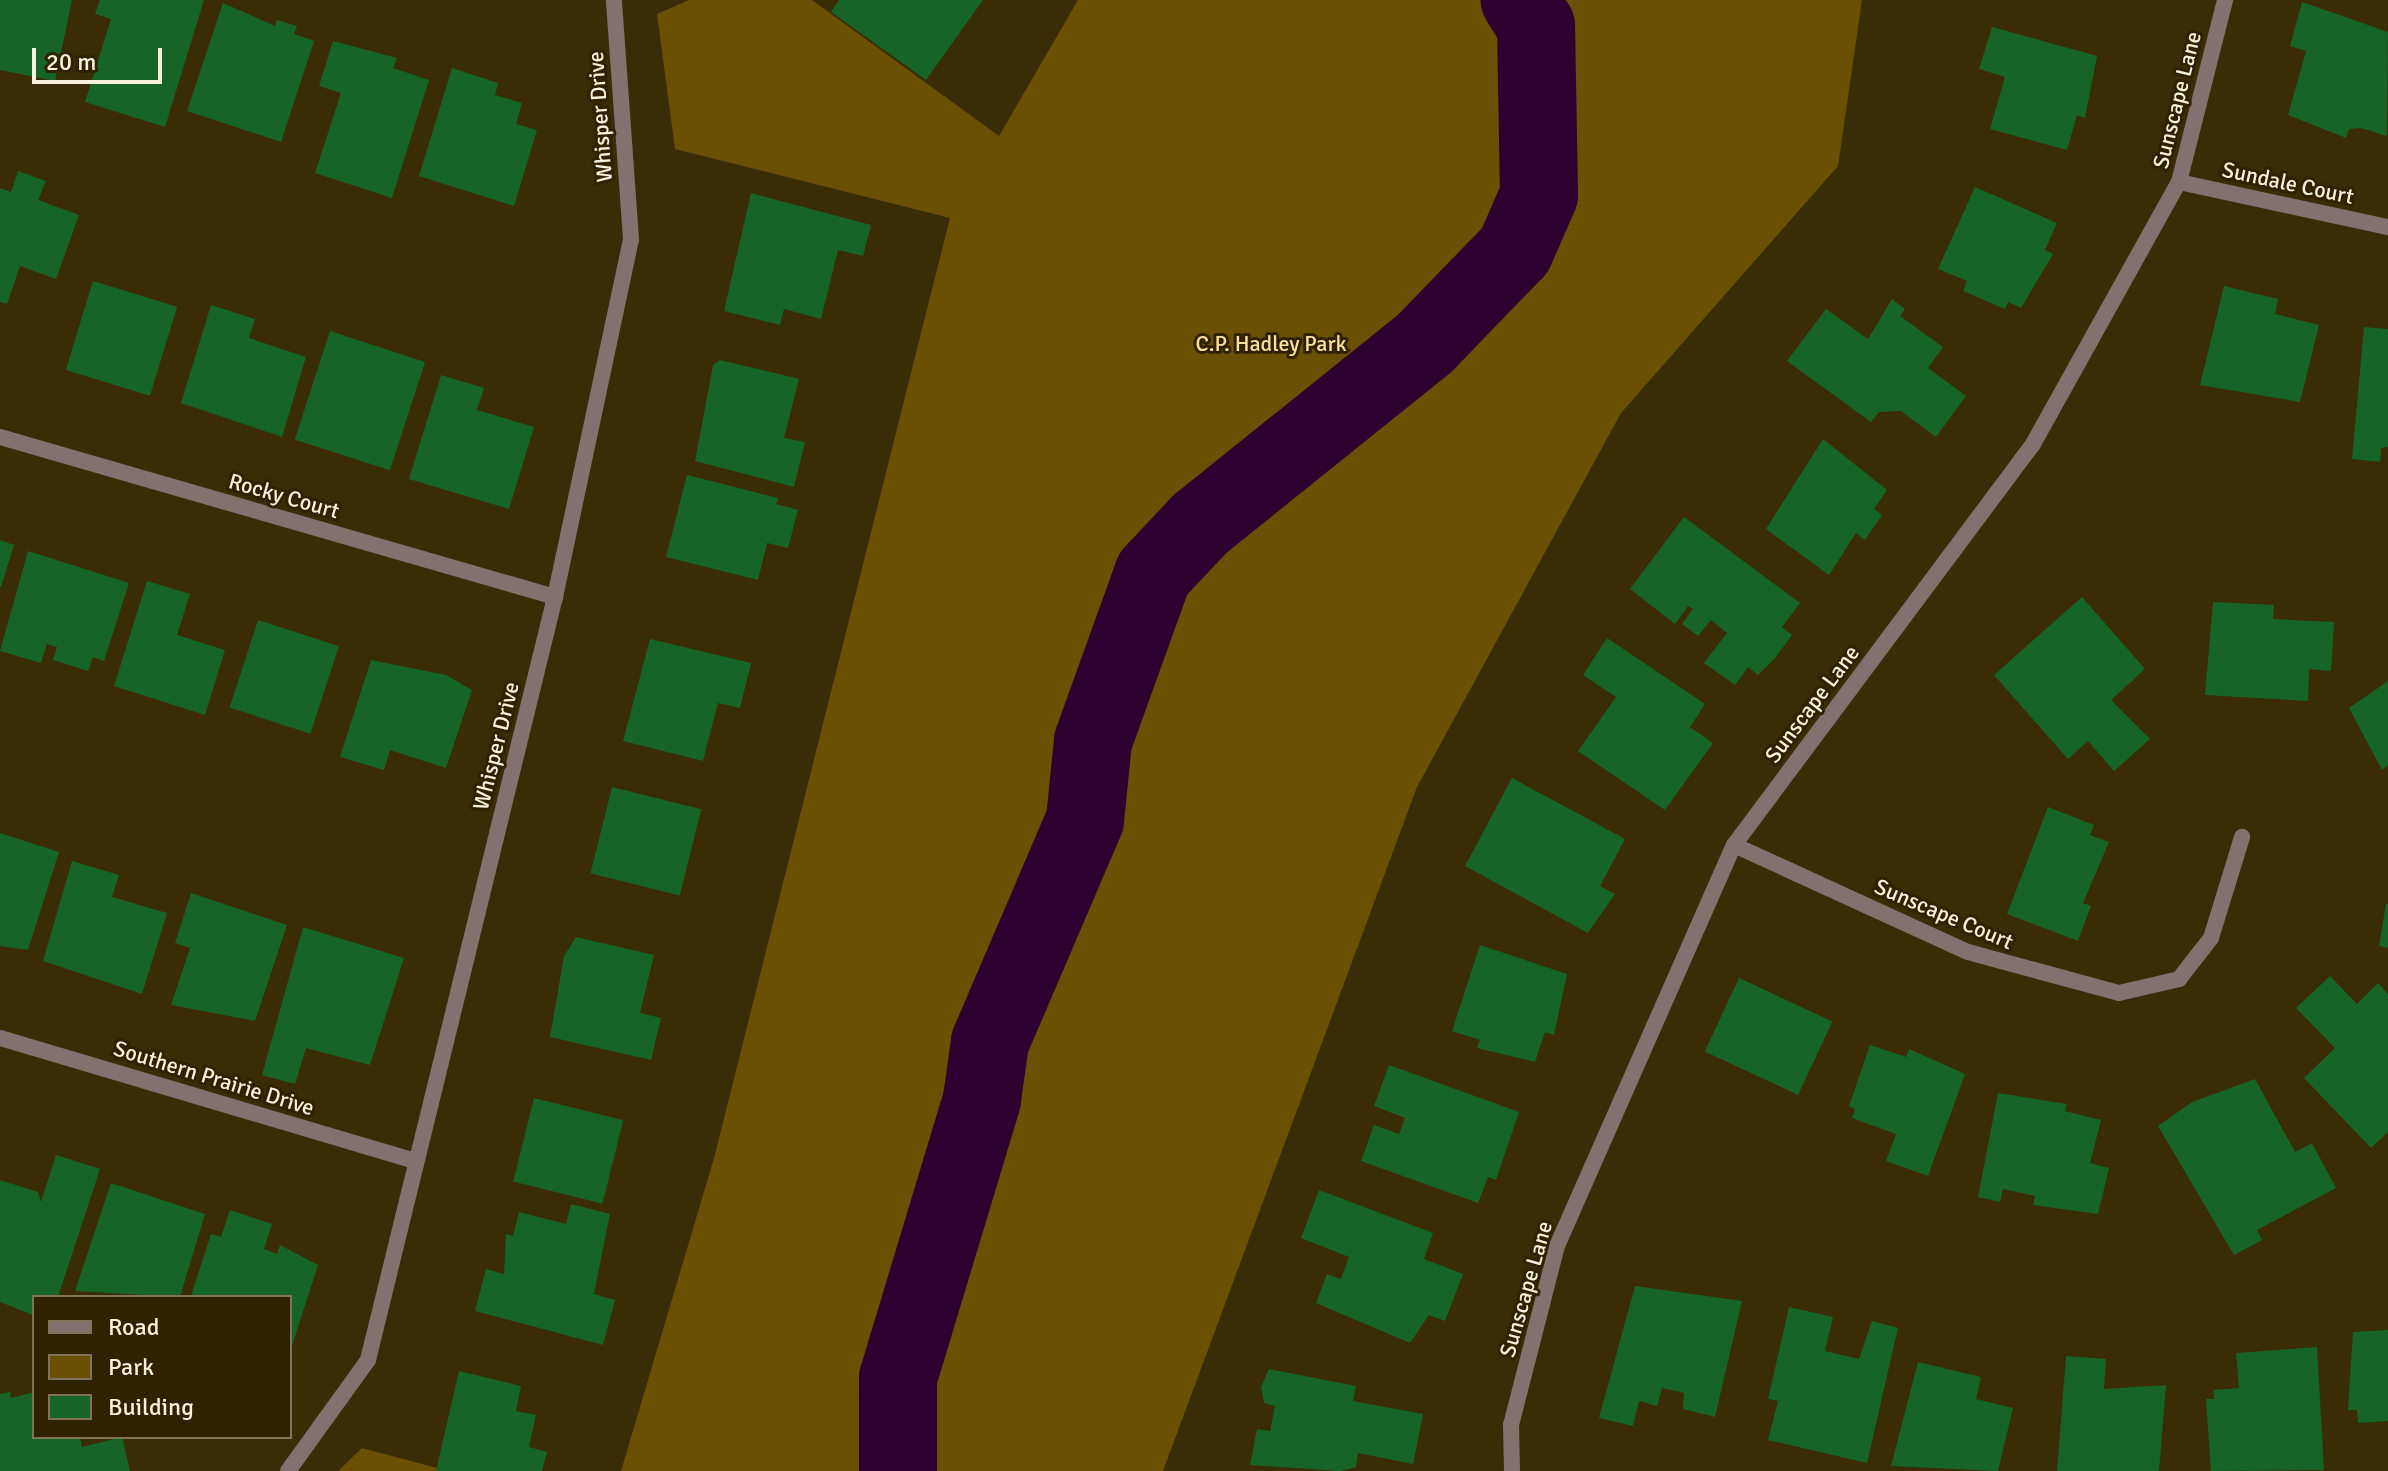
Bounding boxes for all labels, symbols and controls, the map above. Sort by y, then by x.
street label: Sunscape Lane [2147,29,2207,171]
scale bar [36,32,166,82]
text: 20 m [46,47,96,77]
street label: Whisper Drive [582,51,618,183]
street label: Sundale Court [2220,156,2356,210]
park label: C.P. Hadley Park [1195,331,1347,357]
street label: Rocky Court [226,468,342,524]
street label: Sunscape Lane [1759,640,1865,768]
street label: Whisper Drive [467,679,525,813]
street label: Sunscape Court [1871,873,2017,955]
street label: Southern Prairie Drive [111,1035,317,1121]
street label: Sunscape Lane [1494,1218,1558,1360]
legend [32,1295,292,1439]
text: Road [108,1312,159,1342]
text: Park [108,1352,154,1382]
text: Building [108,1392,194,1422]

